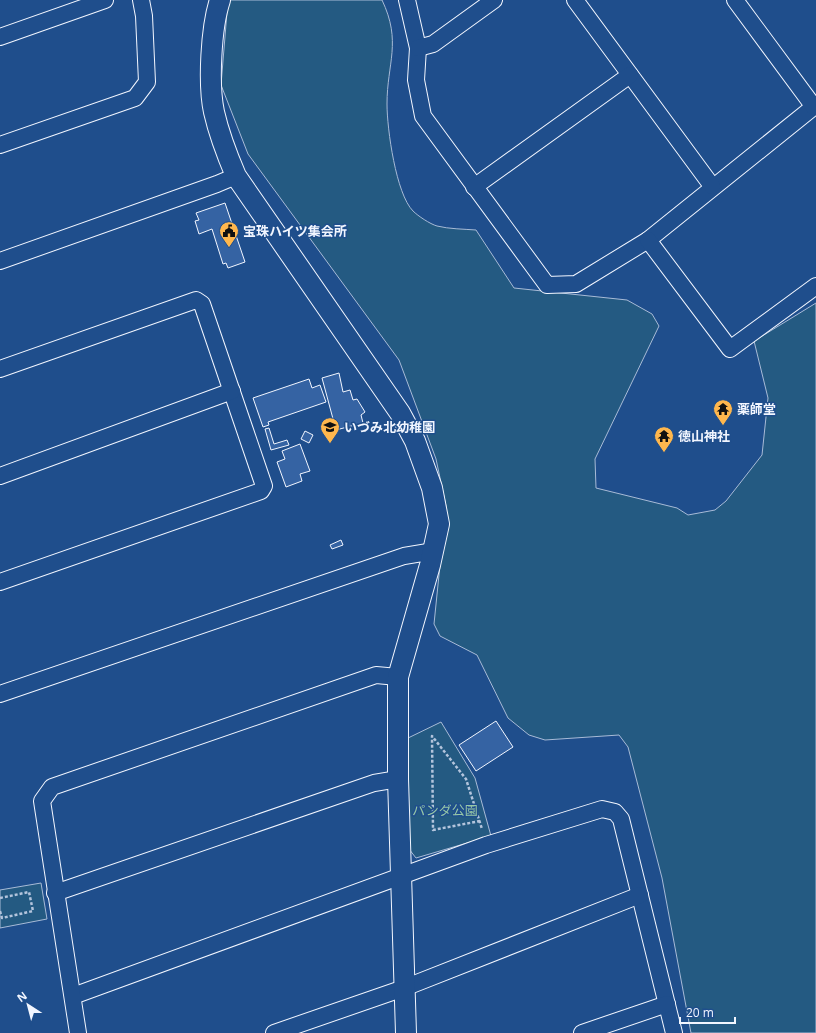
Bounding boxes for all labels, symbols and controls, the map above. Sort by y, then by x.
public building icon: 宝珠ハイツ集会所 [218,220,240,248]
place label: 宝珠ハイツ集会所 [243,222,347,240]
temple icon: 薬師堂 [712,398,734,426]
place label: 薬師堂 [737,400,776,418]
school or university icon: いづみ北幼稚園 [319,416,341,444]
place label: いづみ北幼稚園 [344,418,435,436]
temple icon: 徳山神社 [653,425,675,453]
place label: 徳山神社 [678,427,730,445]
park label: パンダ公園 [412,801,478,819]
north arrow [8,985,48,1025]
text: N [14,988,30,1005]
scale bar [680,999,735,1025]
text: 20 m [686,1004,714,1021]

